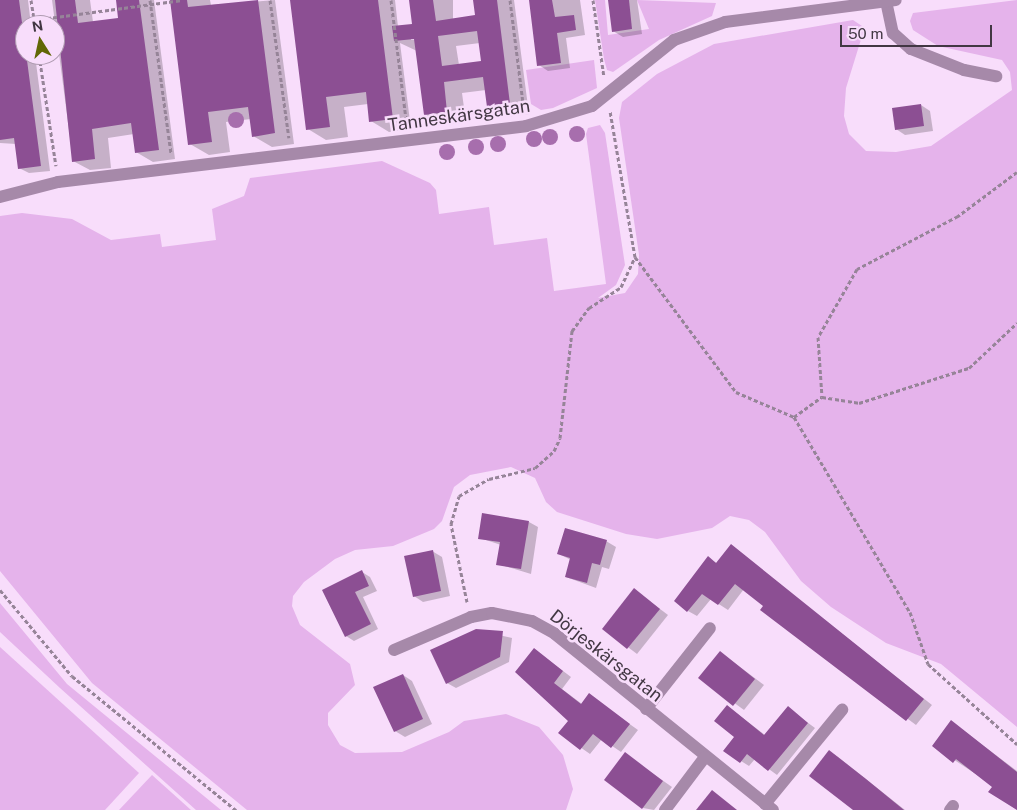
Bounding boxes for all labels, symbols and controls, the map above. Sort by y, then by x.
north arrow [15,15,65,65]
scale bar [842,15,994,47]
text: N [31,17,44,35]
text: 50 m [848,25,883,42]
street label: Tanneskärsgatan [387,95,531,137]
street label: Dörjeskärsgatan [545,605,667,707]

